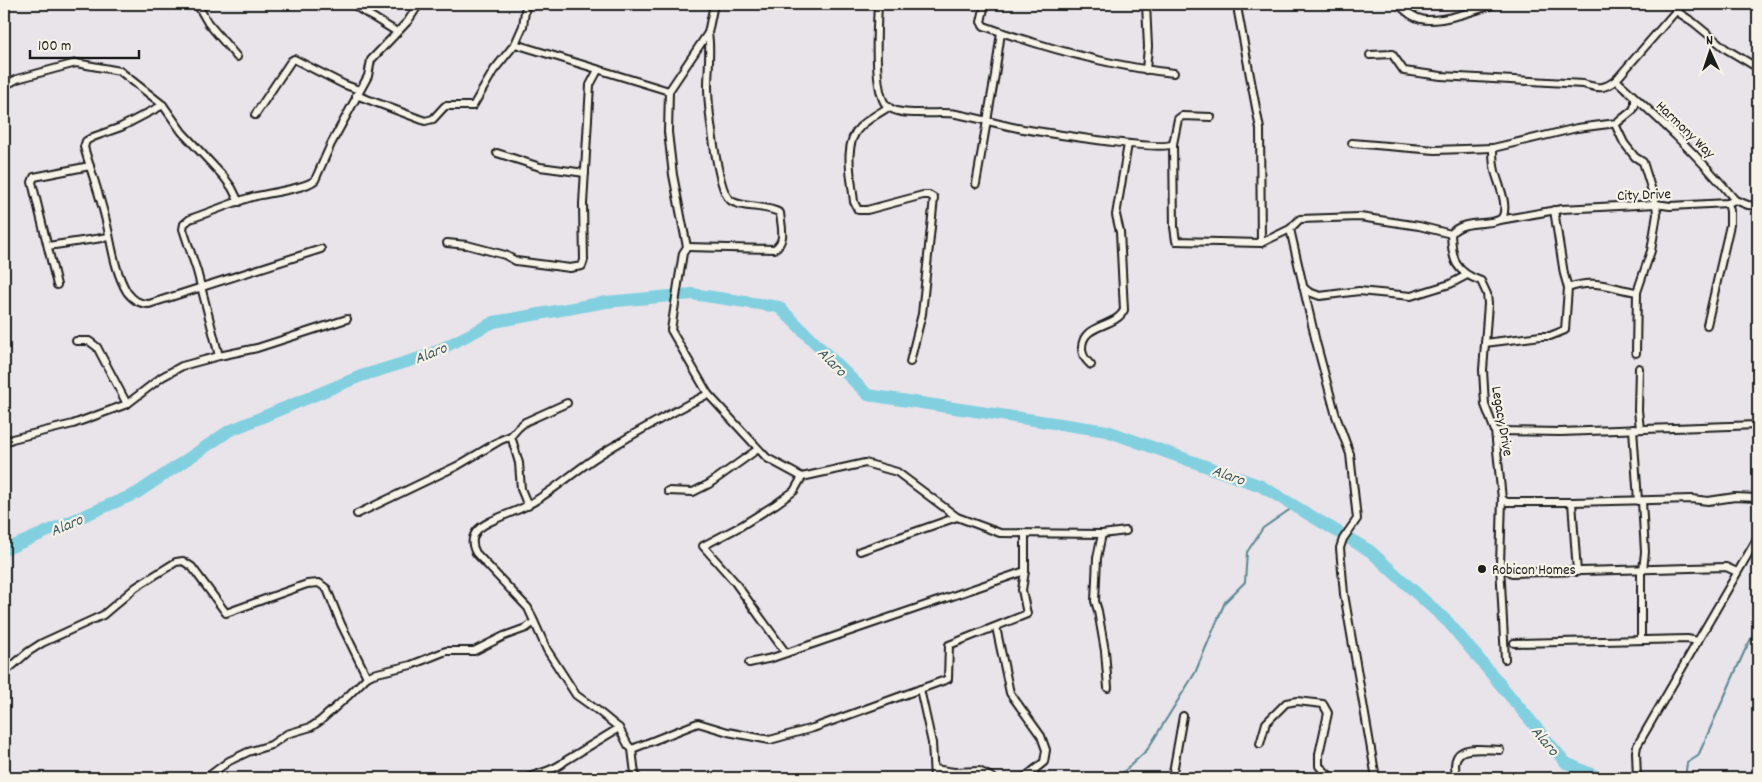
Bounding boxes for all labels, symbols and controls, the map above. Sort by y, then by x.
scale bar [30,28,139,60]
north arrow [1684,28,1734,78]
text: N [1705,31,1713,51]
text: 100 m [38,36,71,58]
street label: Harmony Way [1650,96,1720,165]
street label: City Drive [1617,184,1672,208]
water label: Alaro [411,337,451,371]
water label: Alaro [811,343,852,383]
street label: Legacy Drive [1484,385,1518,459]
water label: Alaro [1209,460,1248,493]
water label: Alaro [47,509,88,543]
place label: Robicon Homes [1492,560,1576,582]
marker: Robicon Homes [1476,563,1488,575]
water label: Alaro [1525,722,1564,762]

